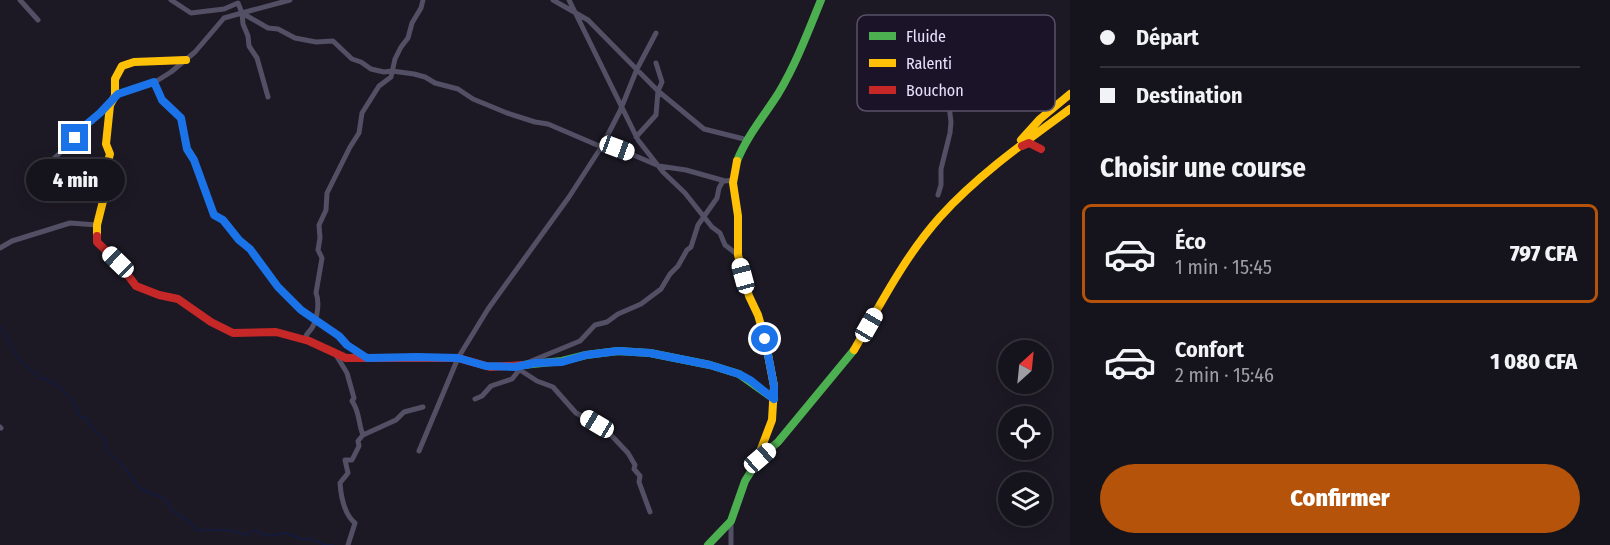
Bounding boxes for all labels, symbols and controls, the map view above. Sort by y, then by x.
legend [857,15,1055,111]
text: Départ [1136,24,1199,51]
text: Fluide [906,27,946,46]
text: Ralenti [906,54,952,73]
text: Bouchon [906,81,964,100]
text: Destination [1136,82,1243,109]
route end [61,124,88,151]
car [597,133,637,163]
text: Choisir une course [1100,152,1306,184]
callout: 4 min [26,159,124,201]
text: 4 min [53,168,98,192]
icon: car [1103,227,1157,281]
text: Éco [1175,228,1206,255]
text: 797 CFA [1510,240,1577,267]
car [99,243,137,281]
text: 1 min · 15:45 [1175,255,1272,279]
car [730,256,756,296]
car [852,305,886,345]
route start [751,325,778,352]
icon: car [1103,335,1157,389]
text: Confort [1175,336,1244,363]
north arrow [998,340,1052,394]
map controls [998,340,1052,526]
text: 1 080 CFA [1490,348,1577,375]
text: 2 min · 15:46 [1175,363,1274,387]
button: locate [998,406,1052,460]
car [577,407,617,441]
car [741,439,779,477]
button: Confirmer [1100,464,1580,533]
button: layers [998,472,1052,526]

